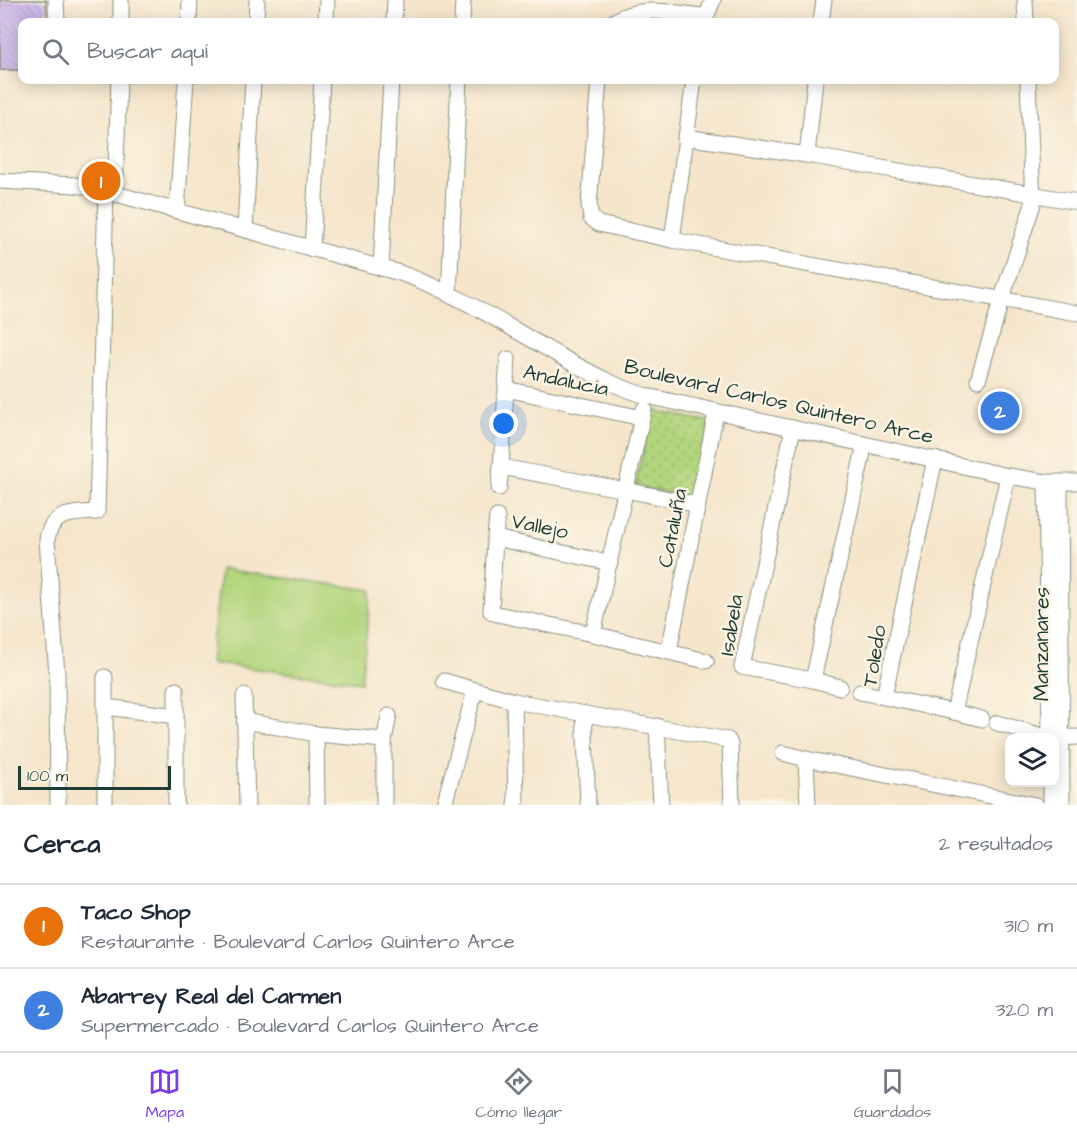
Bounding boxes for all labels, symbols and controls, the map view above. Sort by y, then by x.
search box [18,18,1059,84]
icon: search [39,35,72,68]
text: Buscar aquí [87,36,208,67]
pin: 1 [82,158,120,204]
street label: Boulevard Carlos Quintero Arce [622,352,936,451]
street label: Andalucia [521,357,612,404]
pin: 2 [980,388,1020,434]
your location [489,409,518,438]
street label: Cataluña [651,486,694,570]
street label: Vallejo [509,506,571,547]
street label: Manzanares [1027,587,1056,701]
street label: Isabela [712,592,751,658]
street label: Toledo [855,623,894,689]
map controls [1005,733,1059,787]
button: layers [1005,733,1059,787]
scale bar [18,763,171,790]
text: 100 m [27,765,68,787]
text: Cerca [24,826,101,862]
text: 2 resultados [939,830,1053,858]
text: Taco Shop [81,897,191,928]
text: 1 [42,912,45,940]
text: 310 m [1004,912,1053,940]
text: Restaurante · Boulevard Carlos Quintero Arce [81,928,515,956]
text: Abarrey Real del Carmen [81,981,341,1012]
text: 2 [38,996,49,1024]
text: 320 m [995,996,1053,1024]
text: Supermercado · Boulevard Carlos Quintero Arce [81,1012,539,1040]
tab: Mapa [146,1065,184,1123]
tab: Cómo llegar [475,1065,562,1123]
tab: Guardados [854,1065,931,1123]

